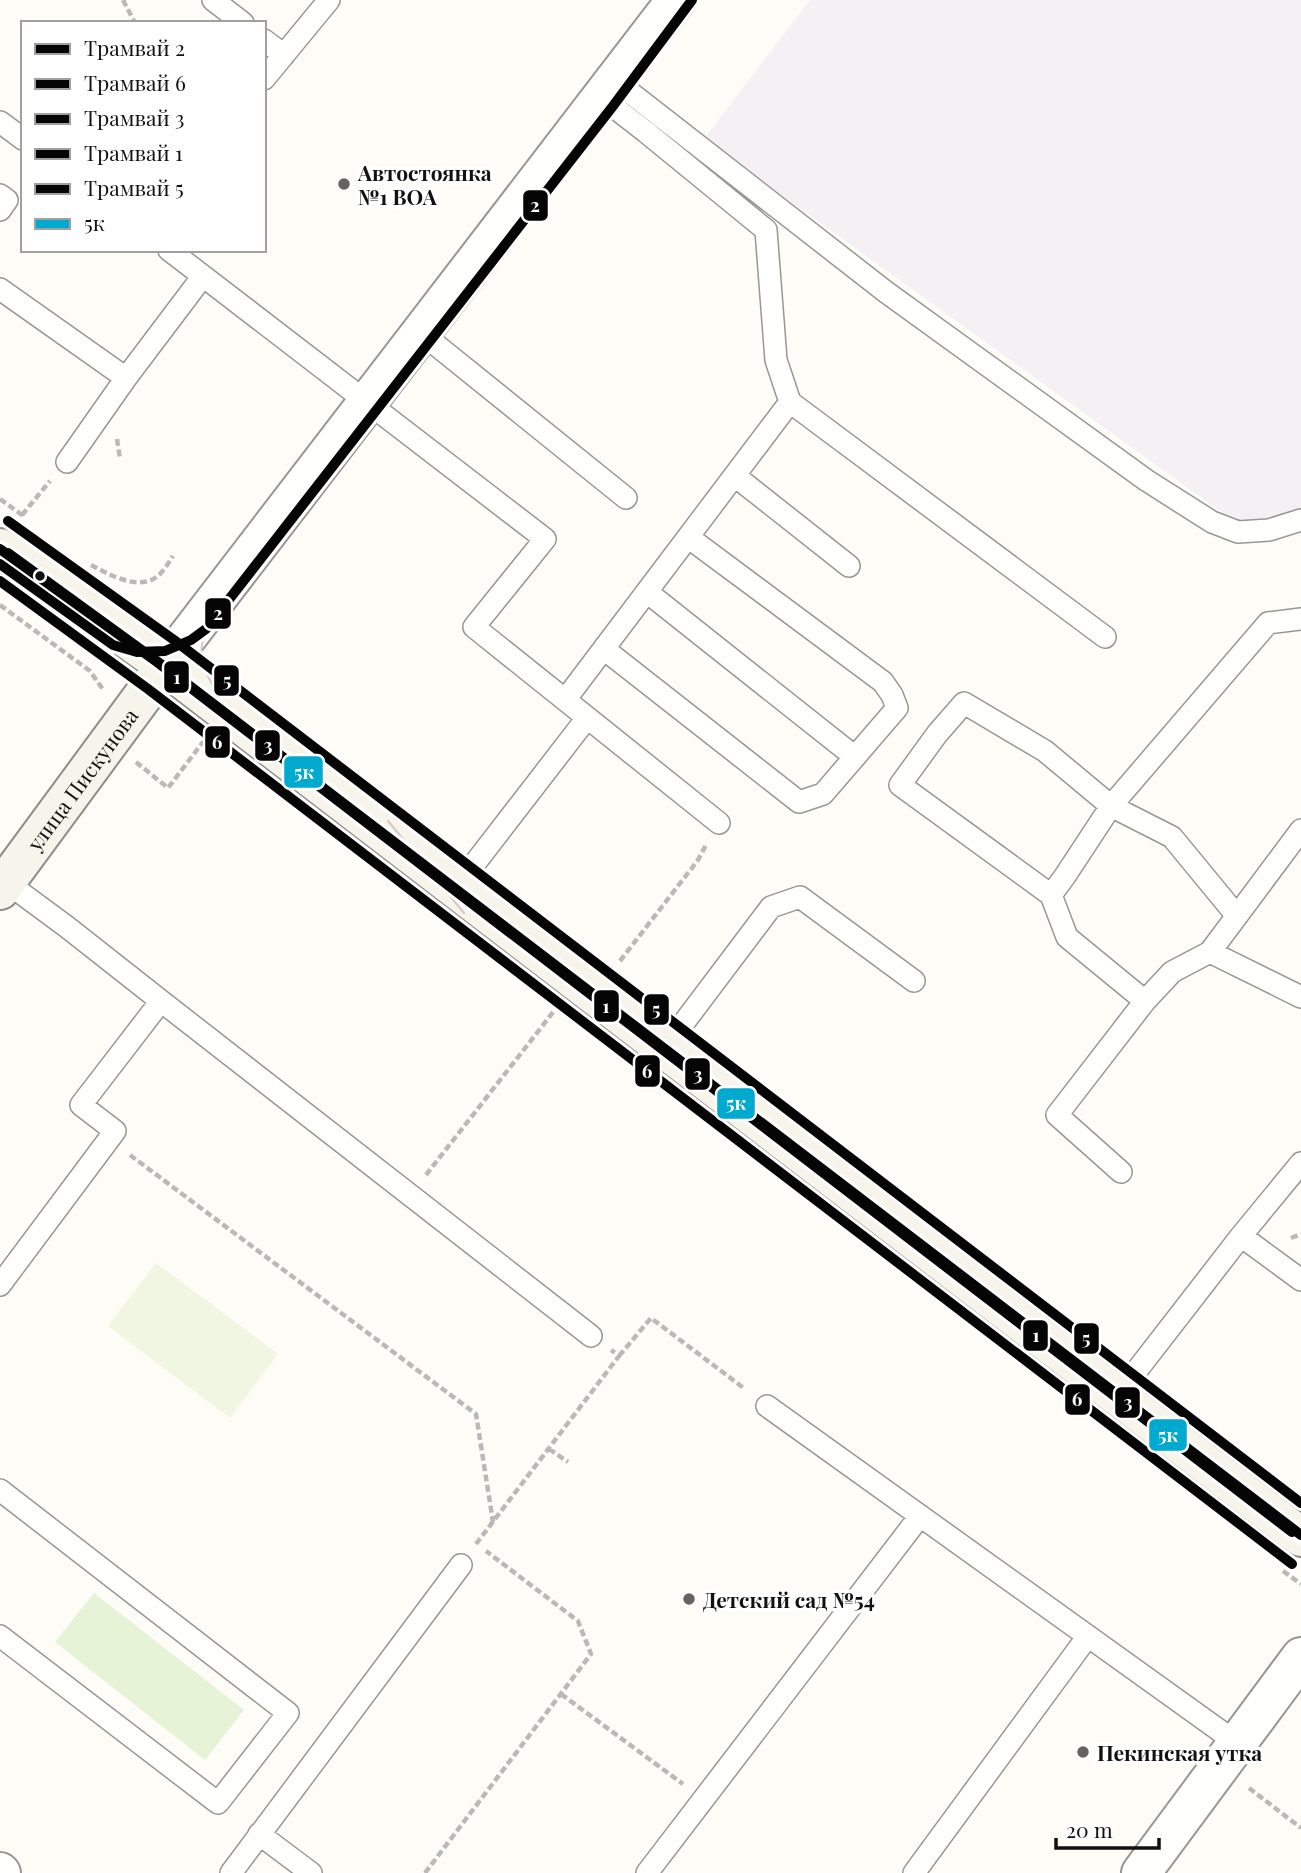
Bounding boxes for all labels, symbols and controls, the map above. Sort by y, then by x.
legend [21,21,266,252]
text: Трамвай 2 [84,33,185,61]
text: Трамвай 6 [84,68,186,96]
text: Трамвай 3 [84,103,184,131]
text: Трамвай 1 [84,138,183,166]
place label: Автостоянка №1 ВОА [357,158,492,210]
text: Трамвай 5 [84,173,184,201]
marker: Автостоянка №1 ВОА [336,176,352,192]
line badge: 2 [522,189,549,222]
text: 2 [530,191,540,217]
text: 5к [84,208,105,236]
unlabelled marker [33,569,47,583]
line badge: 2 [204,597,232,630]
text: 2 [213,599,223,625]
line badge: 1 [163,660,190,694]
text: 1 [173,663,181,689]
line badge: 5 [213,664,240,697]
text: 5 [223,666,232,692]
street label: улица Пискунова [20,702,144,856]
line badge: 6 [204,725,231,759]
text: 6 [212,728,223,754]
line badge: 3 [254,729,281,762]
text: 3 [263,731,273,757]
line badge: 5к [283,755,324,789]
text: 5к [294,758,315,784]
line badge: 1 [593,989,620,1023]
text: 1 [602,992,610,1018]
line badge: 5 [643,993,670,1026]
text: 5 [652,995,661,1021]
line badge: 6 [634,1054,661,1088]
text: 6 [642,1057,653,1083]
line badge: 3 [684,1057,711,1091]
text: 3 [693,1060,703,1086]
line badge: 5к [716,1087,756,1120]
text: 5к [726,1089,747,1115]
line badge: 1 [1022,1319,1049,1352]
text: 1 [1032,1321,1040,1347]
line badge: 5 [1073,1322,1100,1355]
text: 5 [1082,1324,1091,1350]
line badge: 6 [1064,1383,1091,1416]
text: 6 [1072,1385,1083,1411]
line badge: 3 [1114,1386,1141,1419]
text: 3 [1123,1388,1133,1414]
line badge: 5к [1148,1418,1188,1452]
text: 5к [1158,1421,1179,1447]
place label: Детский сад №54 [703,1585,875,1613]
marker: Детский сад №54 [681,1591,697,1607]
place label: Пекинская утка [1097,1738,1262,1766]
marker: Пекинская утка [1075,1744,1091,1760]
scale bar [1056,1806,1159,1850]
text: 20 m [1066,1815,1113,1843]

